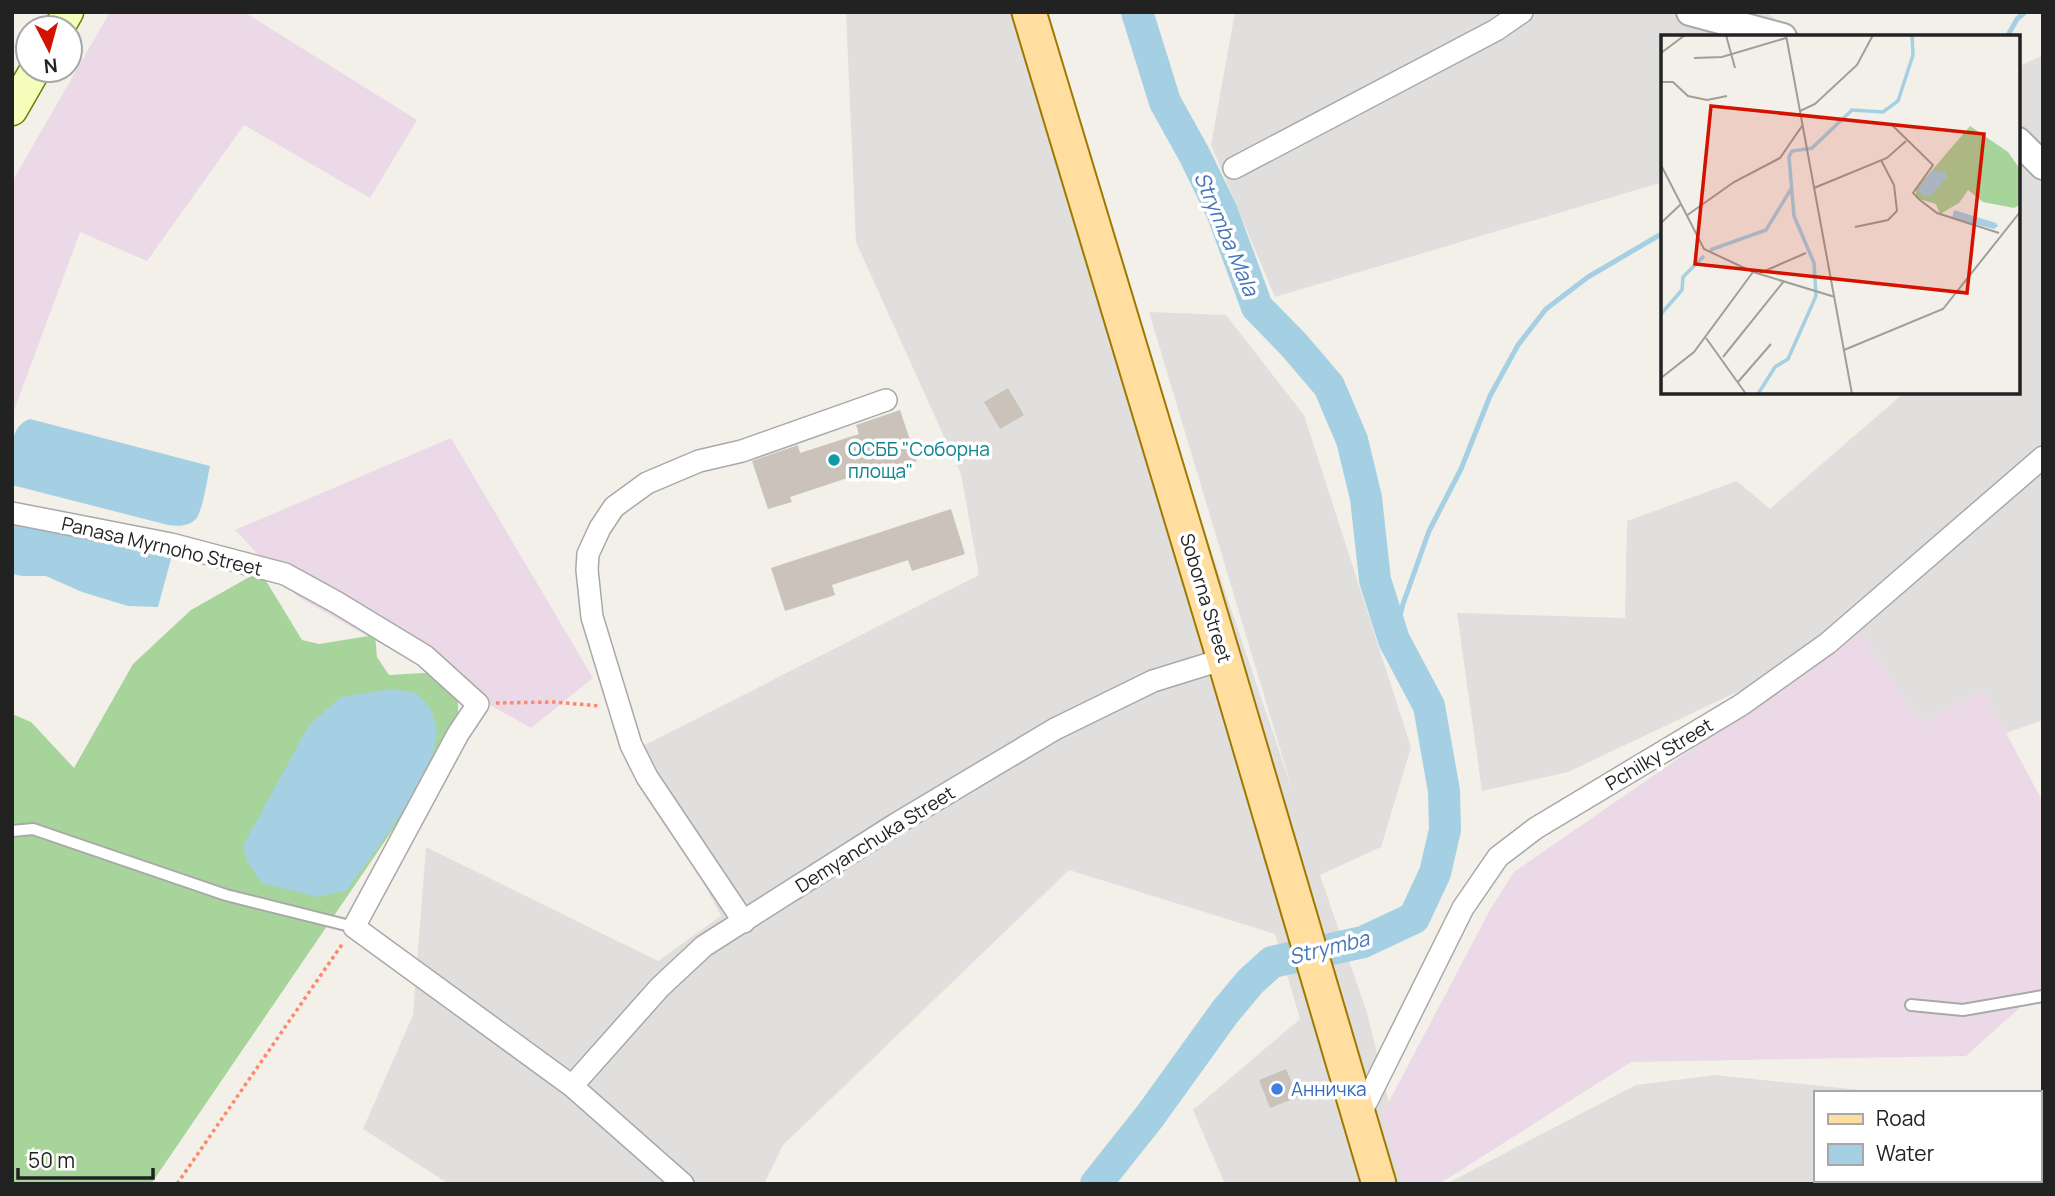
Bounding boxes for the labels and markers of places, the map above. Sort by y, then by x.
place label: ОСББ "Соборна площа" [848,436,990,484]
marker: ОСББ "Соборна площа" [826,452,842,468]
place label: Анничка [1291,1076,1367,1102]
marker: Анничка [1269,1081,1285,1097]

